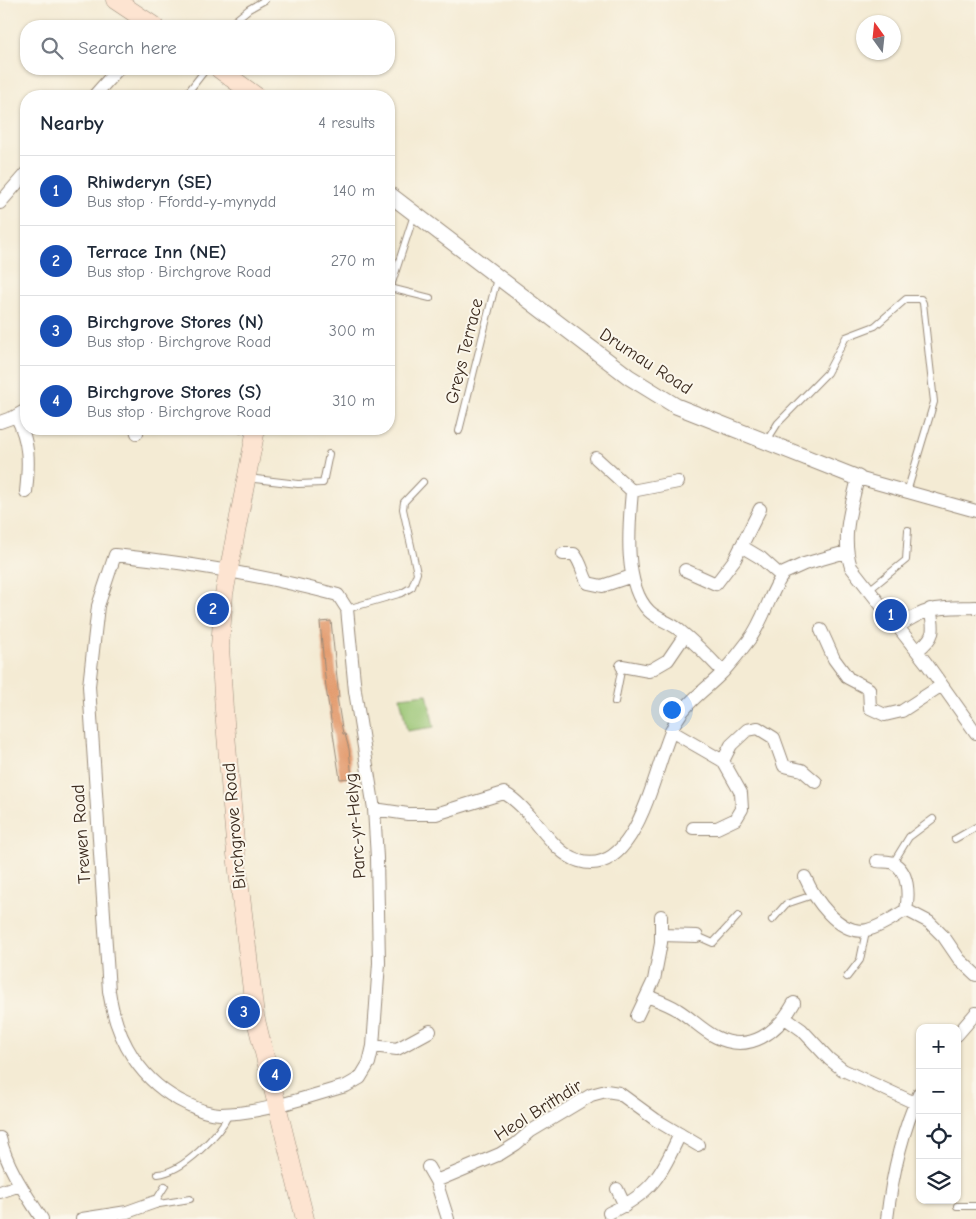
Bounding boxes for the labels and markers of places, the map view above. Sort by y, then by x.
pin: 2 [197,590,229,628]
pin: 1 [875,596,907,634]
pin: 3 [228,993,260,1031]
pin: 4 [259,1056,291,1094]

